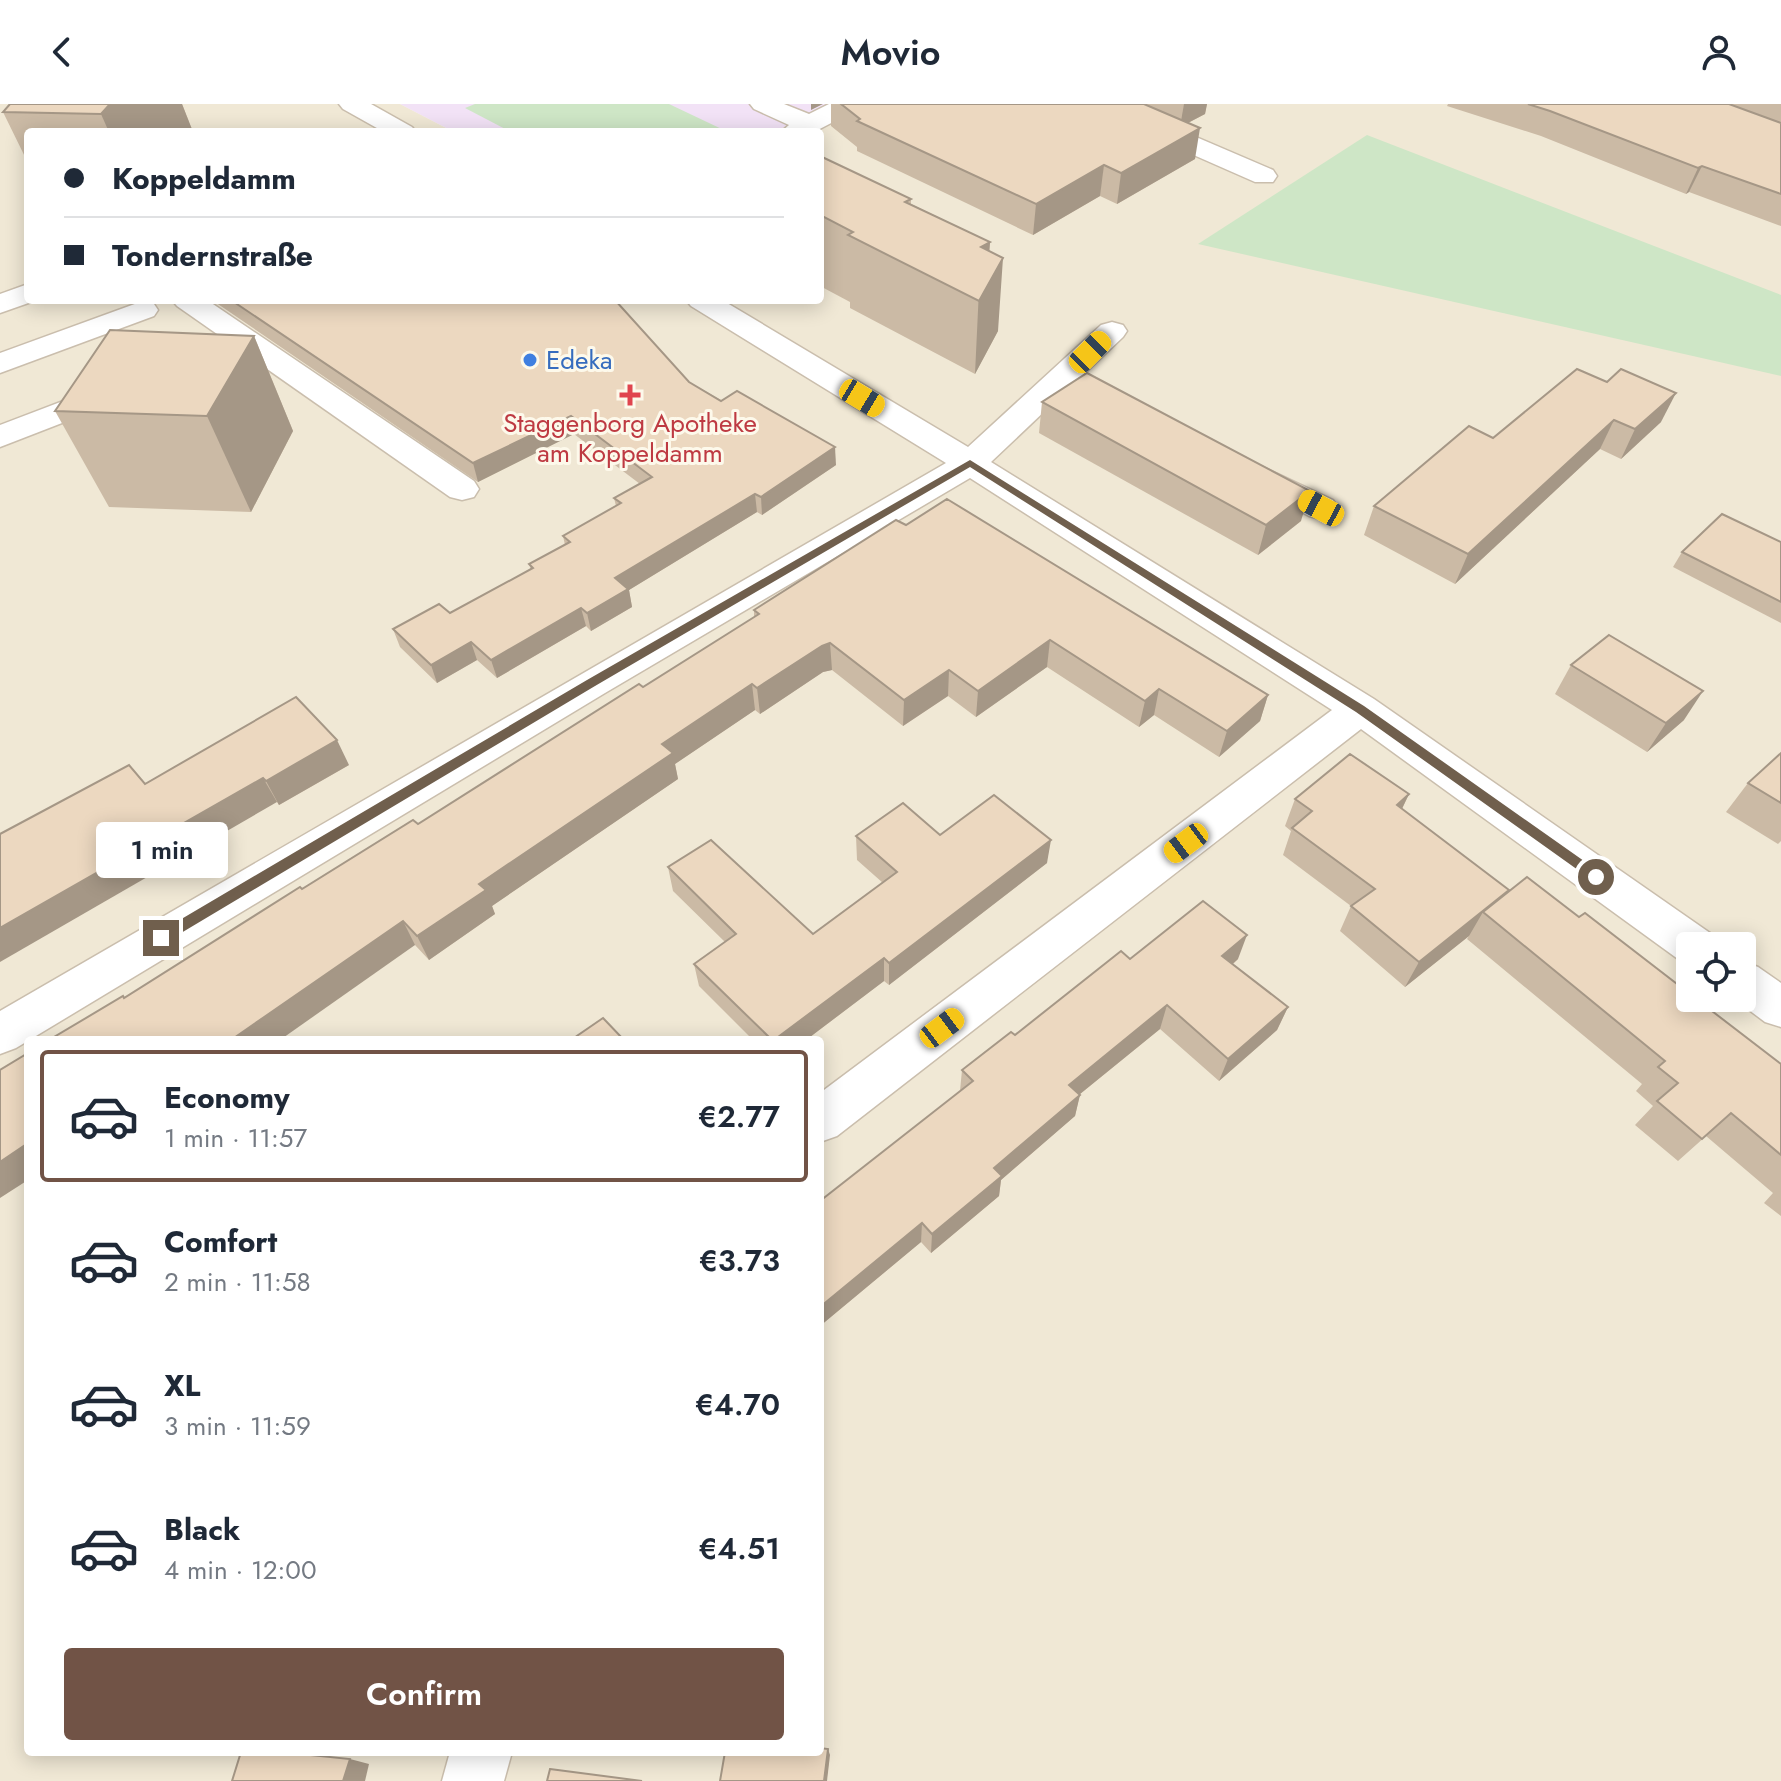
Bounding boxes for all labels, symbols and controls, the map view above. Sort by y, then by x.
text: Movio [841,26,940,78]
icon: back [40,30,84,74]
icon: person [1697,30,1741,74]
text: Koppeldamm [112,157,296,200]
text: Tondernstraße [112,234,313,277]
car [1065,327,1115,377]
place label: Edeka [546,341,612,379]
marker: Edeka [521,351,539,369]
car [835,375,889,421]
marker: Staggenborg Apotheke am Koppeldamm [621,386,639,404]
place label: Staggenborg Apotheke am Koppeldamm [503,404,757,472]
car [1294,486,1348,530]
car [1160,819,1212,867]
callout: 1 min [95,822,227,878]
text: 1 min [130,831,194,869]
route start [1578,859,1614,895]
route end [143,920,179,956]
map controls [1676,932,1756,1012]
button: locate [1676,932,1756,1012]
car [916,1004,968,1052]
text: Economy [164,1076,290,1119]
icon: car [68,1080,140,1152]
text: €2.77 [698,1095,780,1138]
text: 1 min · 11:57 [164,1119,307,1157]
text: Comfort [164,1220,277,1263]
icon: car [68,1224,140,1296]
text: €3.73 [699,1239,780,1282]
text: 2 min · 11:58 [164,1263,311,1301]
text: XL [164,1364,200,1407]
icon: car [68,1368,140,1440]
text: €4.70 [695,1383,780,1426]
text: 3 min · 11:59 [164,1407,311,1445]
text: Black [164,1508,240,1551]
icon: car [68,1512,140,1584]
text: €4.51 [698,1527,780,1570]
text: 4 min · 12:00 [164,1551,317,1589]
button: Confirm [64,1648,784,1740]

